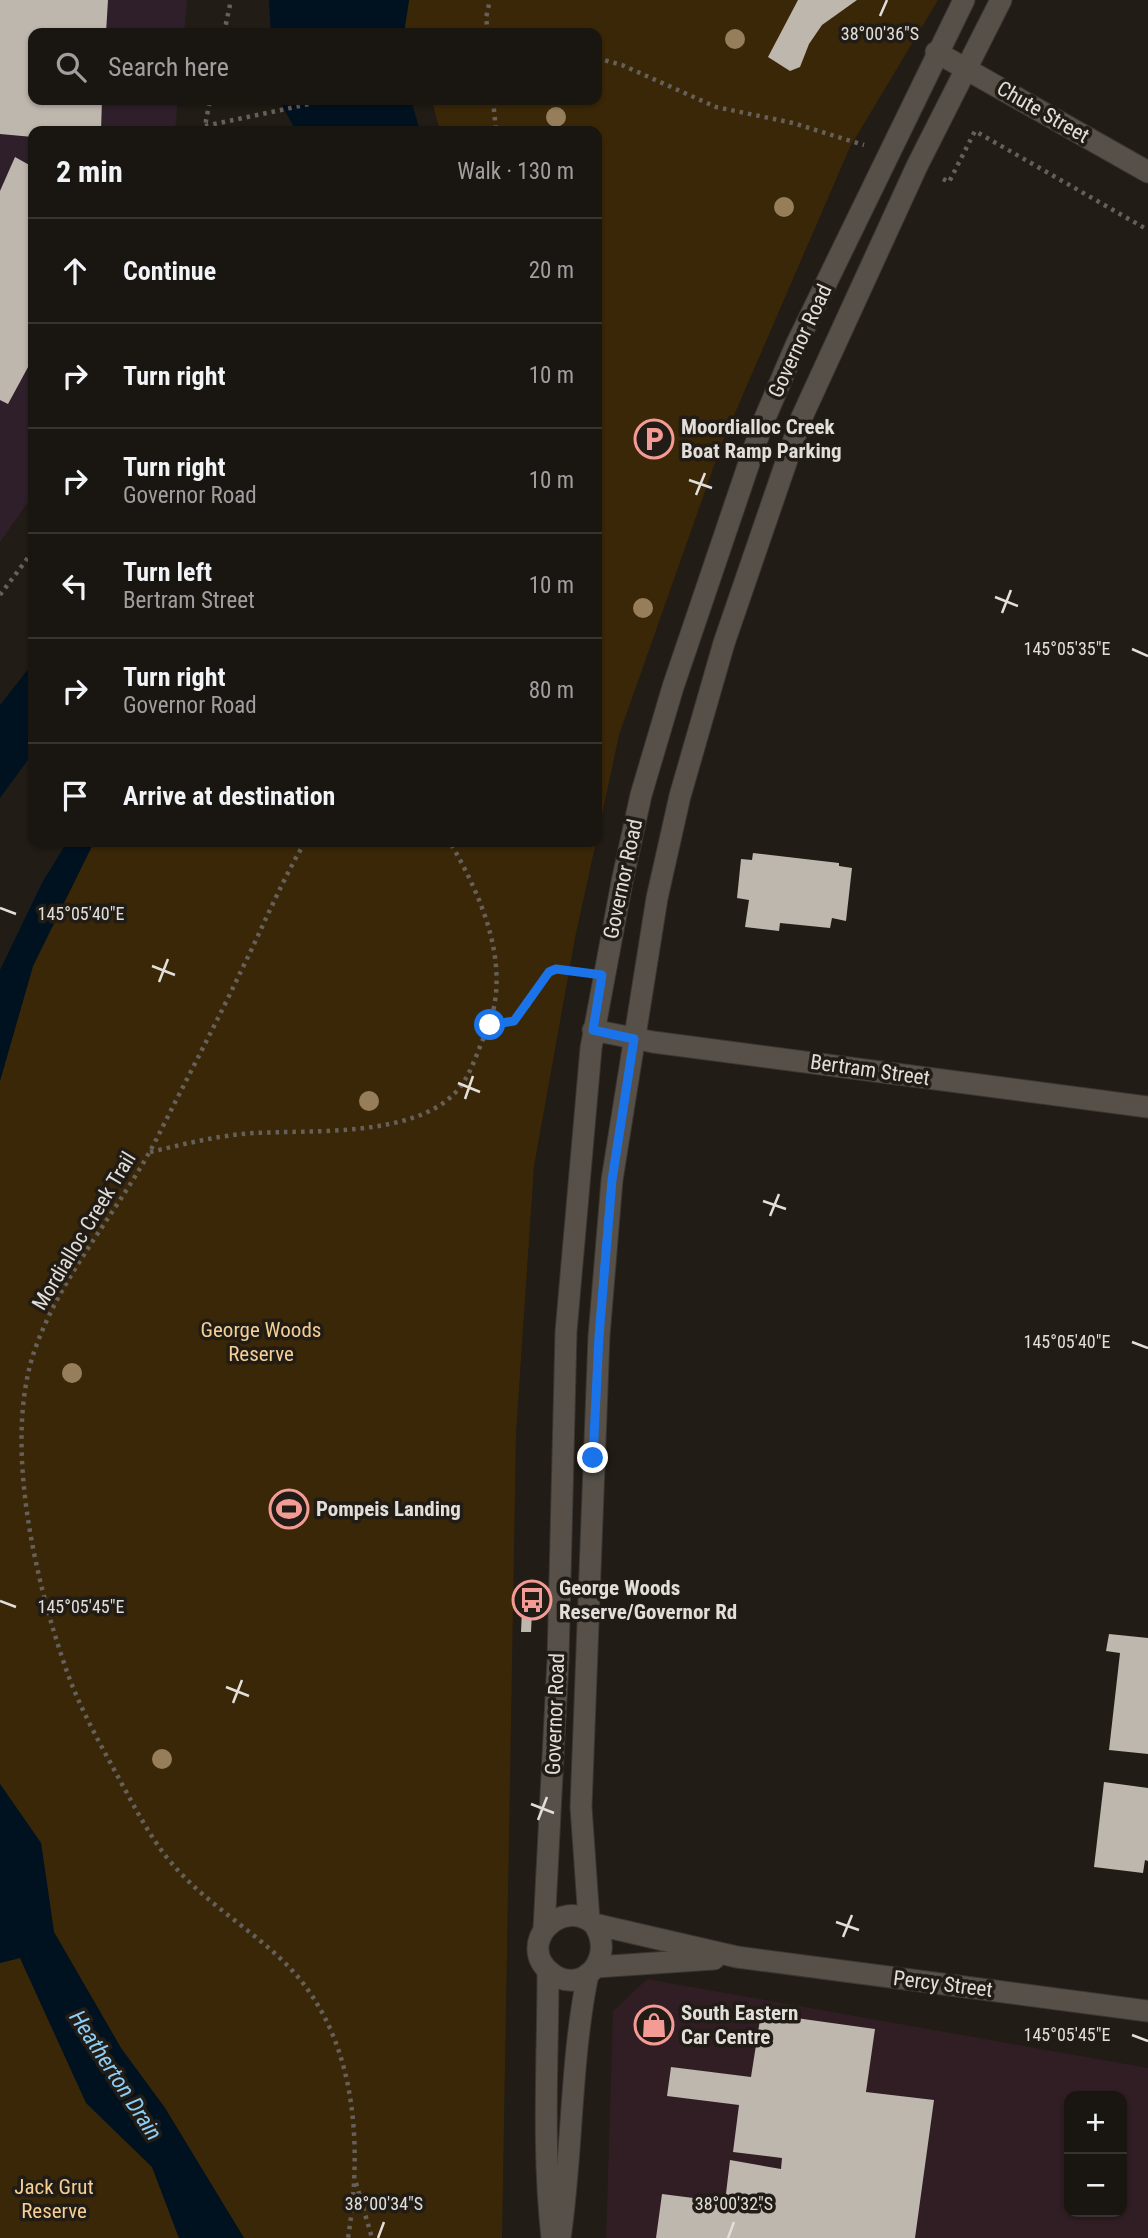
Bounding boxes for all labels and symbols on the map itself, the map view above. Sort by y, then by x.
text: 38°00'36"S [841,23,919,44]
street label: Chute Street [993,76,1093,148]
street label: Governor Road [763,281,837,401]
place label: Moordialloc Creek Boat Ramp Parking [681,415,842,463]
parking icon: Moordialloc Creek Boat Ramp Parking [633,418,675,460]
text: 145°05'35"E [1024,638,1110,659]
street label: Governor Road [599,817,647,941]
text: 145°05'40"E [38,903,124,924]
route start [474,1009,505,1040]
street label: Bertram Street [809,1050,931,1090]
street label: Mordialloc Creek Trail [27,1148,141,1314]
park label: George Woods Reserve [201,1318,321,1366]
text: 145°05'40"E [1024,1331,1110,1352]
route end [577,1442,608,1473]
sports icon: Pompeis Landing [268,1488,310,1530]
place label: Pompeis Landing [316,1497,461,1521]
place label: George Woods Reserve/Governor Rd [559,1576,737,1624]
bus stop icon: George Woods Reserve/Governor Rd [511,1579,553,1621]
text: 145°05'45"E [38,1596,124,1617]
street label: Governor Road [541,1653,569,1775]
street label: Percy Street [892,1966,994,2002]
place label: South Eastern Car Centre [681,2001,798,2049]
shop icon: South Eastern Car Centre [633,2004,675,2046]
water label: Heatherton Drain [64,2005,168,2145]
text: 145°05'45"E [1024,2024,1110,2045]
park label: Jack Grut Reserve [14,2175,94,2223]
text: 38°00'34"S [345,2193,423,2214]
text: 38°00'32"S [695,2193,773,2214]

